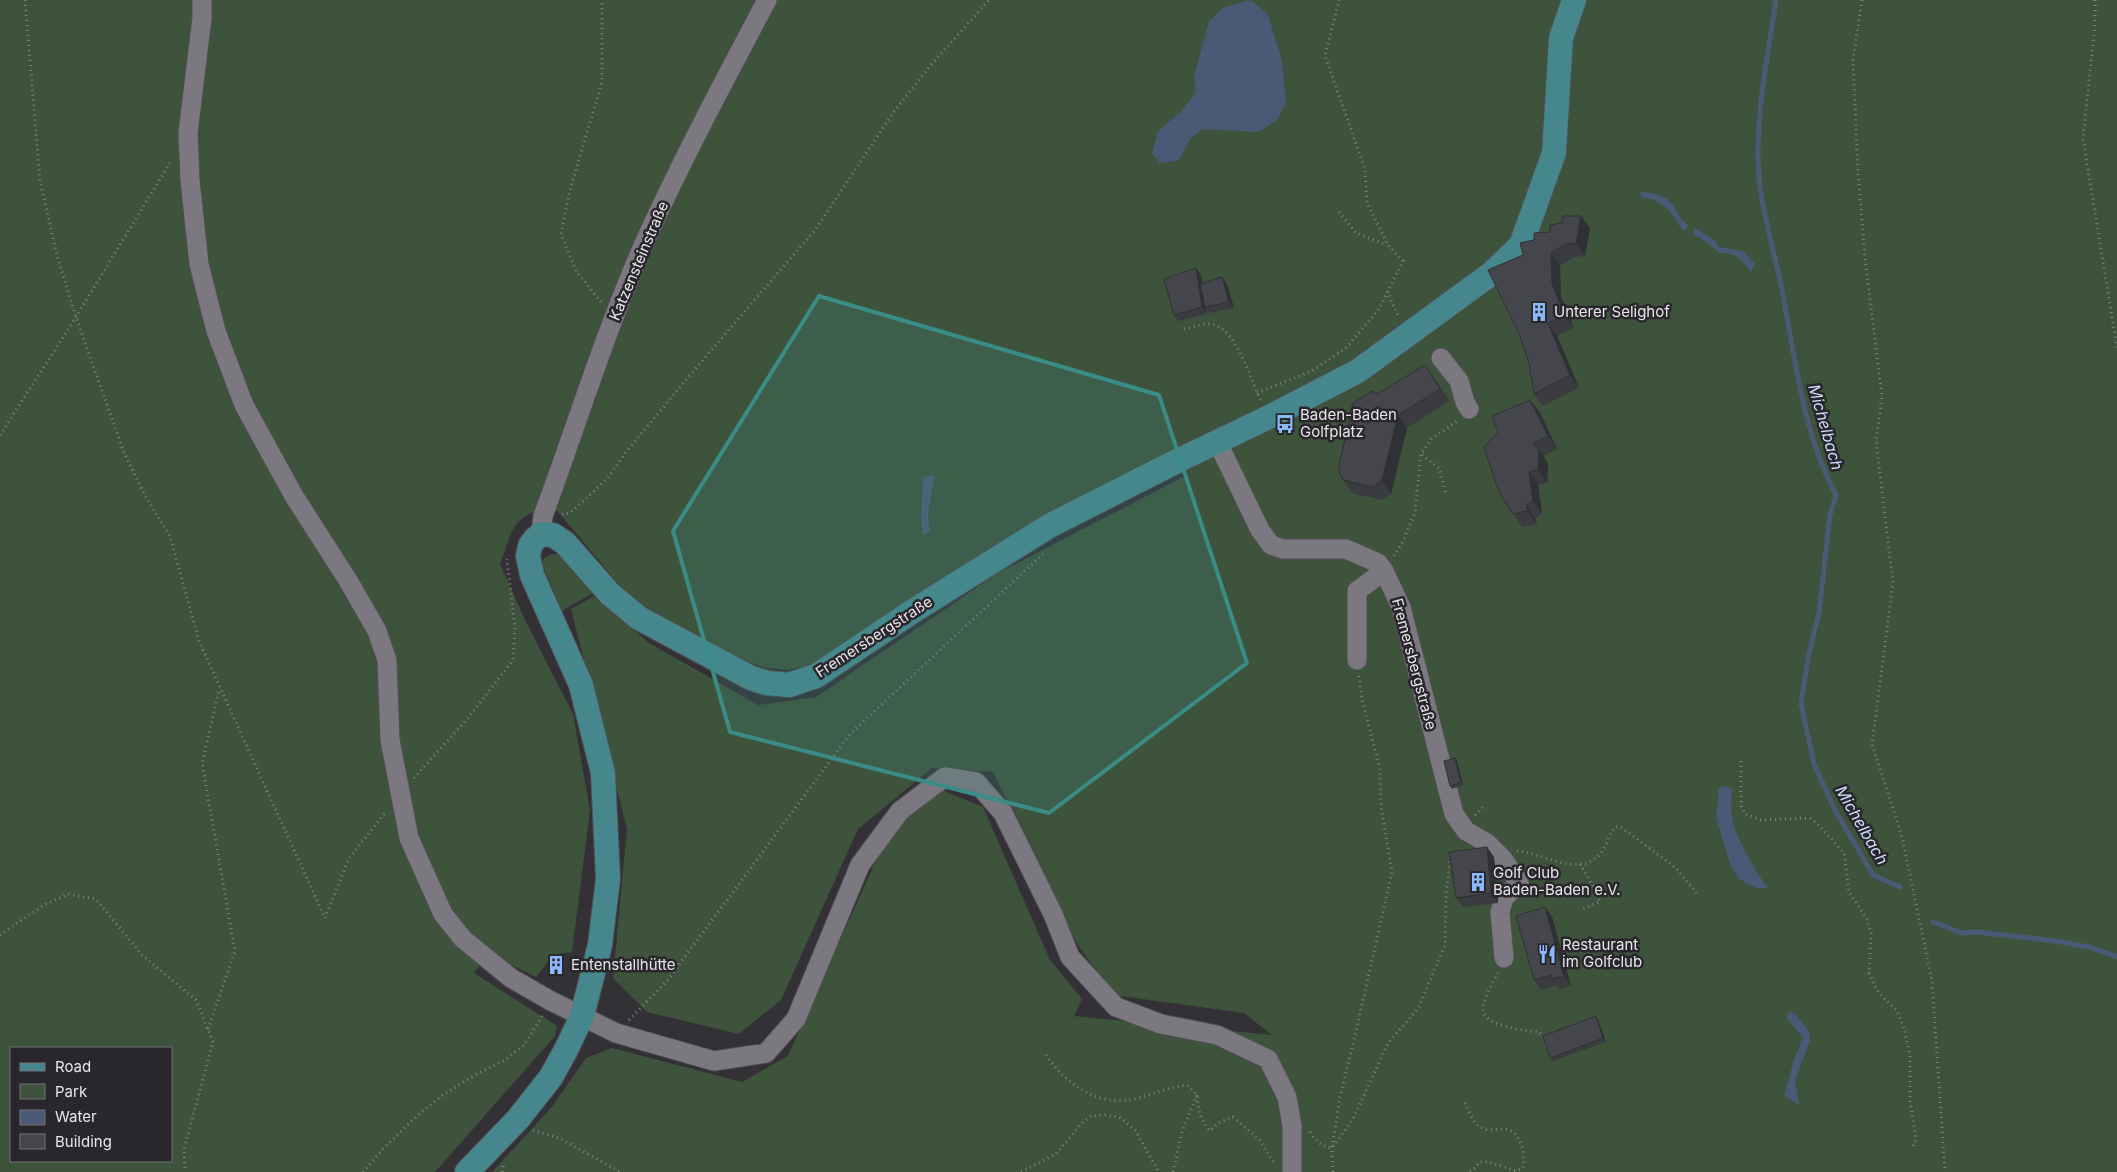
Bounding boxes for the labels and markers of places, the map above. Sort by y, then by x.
building icon: Unterer Selighof [1528,301,1550,323]
place label: Unterer Selighof [1554,302,1670,321]
place label: Baden-Baden Golfplatz [1300,405,1397,441]
bus stop icon: Baden-Baden Golfplatz [1274,413,1296,435]
place label: Golf Club Baden-Baden e.V. [1493,863,1620,899]
building icon: Golf Club Baden-Baden e.V. [1467,871,1489,893]
place label: Restaurant im Golfclub [1562,935,1642,971]
restaurant icon: Restaurant im Golfclub [1536,943,1558,965]
building icon: Entenstallhütte [545,954,567,976]
place label: Entenstallhütte [571,955,676,974]

